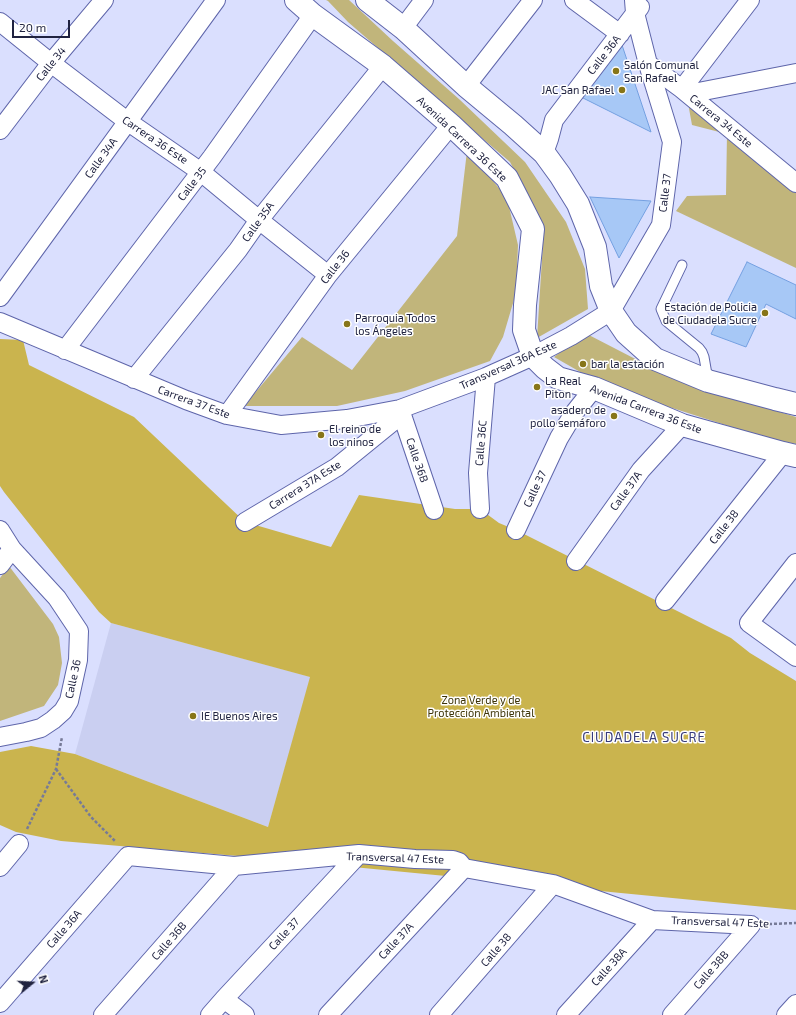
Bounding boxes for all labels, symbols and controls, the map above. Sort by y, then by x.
scale bar [14,12,72,38]
text: 20 m [19,20,46,34]
street label: Calle 36A [584,33,624,77]
street label: Calle 34 [33,44,69,84]
place label: Salón Comunal San Rafael [624,58,699,84]
marker: Salón Comunal San Rafael [611,66,621,76]
place label: JAC San Rafael [541,83,614,97]
marker: JAC San Rafael [617,85,627,95]
street label: Carrera 34 Este [687,92,755,150]
street label: Avenida Carrera 36 Este [414,94,510,184]
street label: Carrera 36 Este [120,113,190,167]
street label: Calle 34A [82,135,120,181]
street label: Calle 35 [175,164,209,204]
street label: Calle 37 [656,173,674,213]
street label: Calle 35A [239,199,277,245]
street label: Calle 36 [318,247,352,287]
place label: Estación de Policia de Ciudadela Sucre [663,300,757,326]
marker: Estación de Policia de Ciudadela Sucre [760,308,770,318]
place label: Parroquia Todos los Ángeles [355,311,436,337]
marker: Parroquia Todos los Ángeles [342,319,352,329]
street label: Transversal 36A Este [457,338,559,392]
place label: bar la estación [591,357,664,371]
marker: bar la estación [578,359,588,369]
place label: La Real Piton [545,374,581,400]
marker: La Real Piton [532,382,542,392]
street label: Avenida Carrera 36 Este [588,382,704,436]
street label: Carrera 37 Este [156,383,232,421]
place label: asadero de pollo semáforo [530,403,606,429]
marker: asadero de pollo semáforo [609,411,619,421]
street label: Calle 36C [472,420,490,466]
place label: El reino de los ninos [329,422,381,448]
marker: El reino de los ninos [316,430,326,440]
street label: Calle 36B [403,436,431,484]
street label: Carrera 37A Este [267,458,343,512]
street label: Calle 37 [521,469,549,509]
street label: Calle 37A [607,469,645,513]
street label: Calle 38 [706,507,742,547]
street label: Calle 36 [62,658,84,700]
park label: Zona Verde y de Protección Ambiental [428,693,534,719]
place label: IE Buenos Aires [201,709,278,723]
marker: IE Buenos Aires [188,711,198,721]
district label: CIUDADELA SUCRE [582,730,706,746]
street label: Transversal 47 Este [346,850,444,866]
street label: Calle 36A [44,907,84,951]
street label: Transversal 47 Este [671,914,769,930]
street label: Calle 37 [266,915,302,953]
street label: Calle 36B [149,919,189,963]
street label: Calle 37A [376,920,416,962]
street label: Calle 38 [478,931,514,969]
street label: Calle 38A [588,945,630,989]
street label: Calle 38B [691,948,731,992]
north arrow [12,963,52,1003]
text: N [36,973,51,985]

